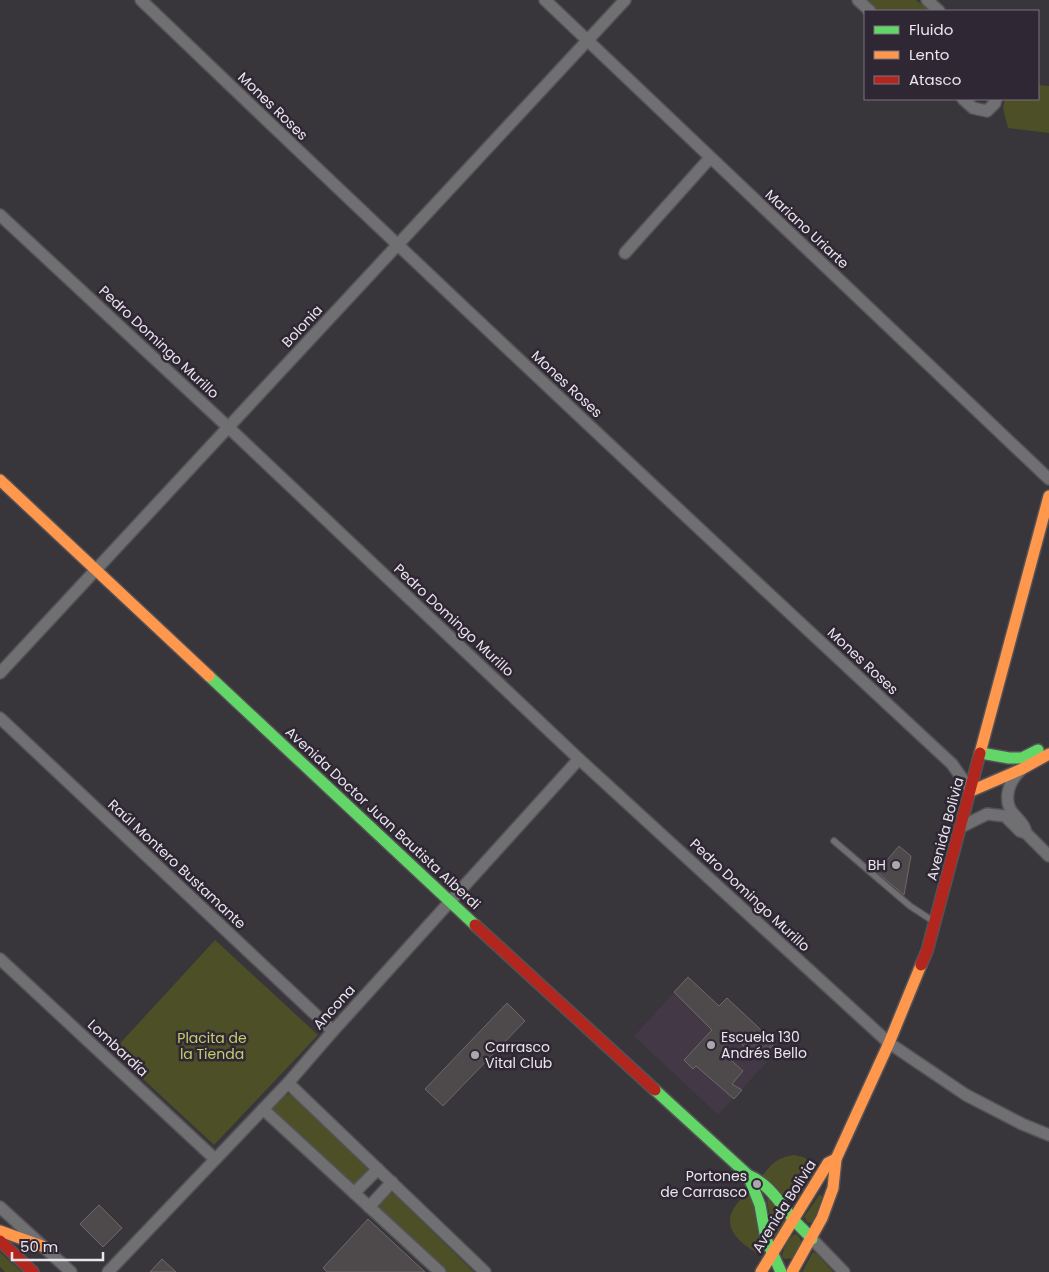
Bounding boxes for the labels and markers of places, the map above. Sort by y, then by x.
place label: BH [868,855,886,875]
marker: BH [890,859,902,871]
place label: Escuela 130 Andrés Bello [721,1027,807,1063]
place label: Carrasco Vital Club [485,1037,552,1073]
marker: Escuela 130 Andrés Bello [705,1039,717,1051]
marker: Carrasco Vital Club [469,1049,481,1061]
place label: Portones de Carrasco [660,1166,747,1202]
marker: Portones de Carrasco [751,1178,763,1190]

